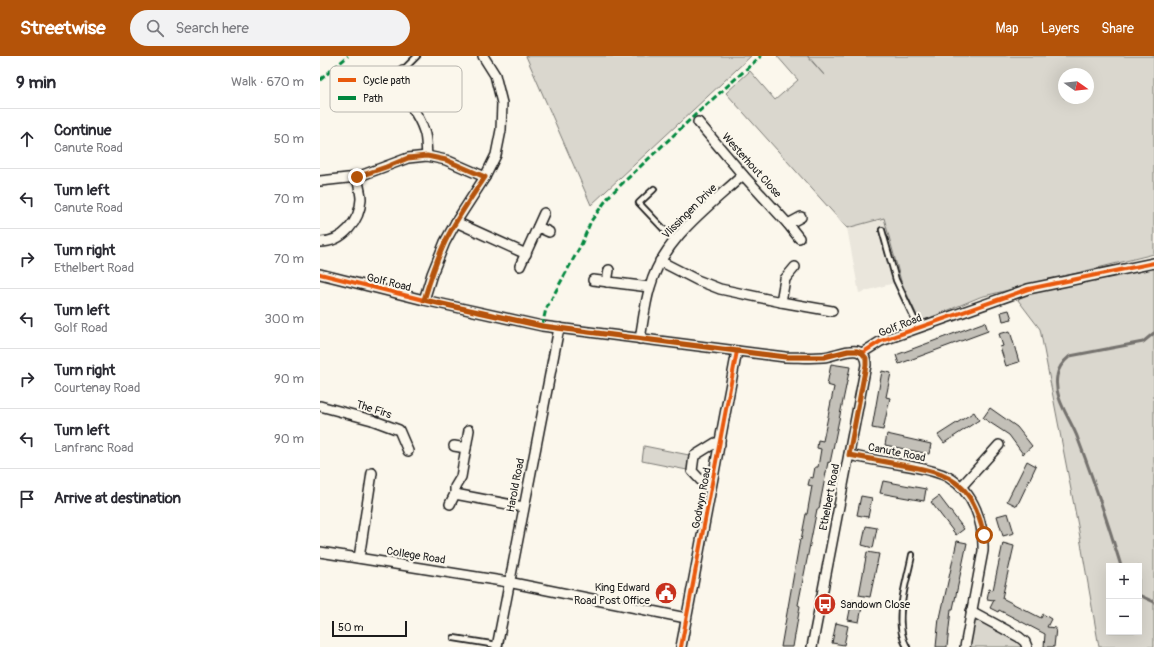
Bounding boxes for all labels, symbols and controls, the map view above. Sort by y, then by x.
search box [130,10,410,46]
text: Streetwise [20,16,106,40]
icon: search [144,17,166,39]
text: Search here [176,19,249,38]
text: Map [996,20,1019,37]
text: Layers [1041,20,1079,37]
text: Share [1101,20,1134,37]
legend [330,66,462,112]
north arrow [1058,68,1094,104]
text: 9 min [16,72,56,93]
text: Walk · 670 m [231,74,304,90]
text: Cycle path [363,74,410,87]
text: Path [363,92,383,105]
text: Continue [54,121,112,140]
icon: ahead [16,128,38,150]
street label: Westerhout Close [719,130,784,201]
text: 50 m [274,131,304,147]
text: Canute Road [54,140,123,156]
route end [348,168,366,186]
text: Turn left [54,181,110,200]
street label: Vlissingen Drive [659,181,720,241]
icon: left [16,188,38,210]
text: 70 m [274,191,304,207]
text: Canute Road [54,200,123,216]
text: Turn right [54,241,115,260]
icon: right [16,248,38,270]
text: 70 m [274,251,304,267]
text: Ethelbert Road [54,260,134,276]
street label: Golf Road [365,271,413,294]
text: Turn left [54,301,110,320]
icon: left [16,308,38,330]
text: 300 m [265,311,304,327]
street label: Golf Road [877,311,924,340]
text: Golf Road [54,320,108,336]
text: Turn right [54,361,115,380]
icon: right [16,368,38,390]
text: 90 m [274,371,304,387]
text: Courtenay Road [54,380,140,396]
street label: The Firs [354,398,393,421]
text: Turn left [54,421,110,440]
icon: left [16,428,38,450]
text: 90 m [274,431,304,447]
text: Lanfranc Road [54,440,134,456]
street label: Canute Road [867,441,927,464]
street label: Harold Road [504,457,527,513]
street label: Ethelbert Road [817,463,842,532]
street label: Godwyn Road [689,466,714,530]
icon: arrive [16,488,38,510]
text: Arrive at destination [54,489,181,508]
route start [975,526,993,544]
street label: College Road [386,544,446,567]
map controls [1106,563,1142,635]
button: + [1106,563,1142,599]
public building icon: King Edward Road Post Office [653,580,679,606]
place label: King Edward Road Post Office [574,581,651,607]
bus stop icon: Sandown Close [812,591,838,617]
place label: Sandown Close [840,598,911,611]
button: − [1106,599,1142,635]
scale bar [332,619,407,638]
text: 50 m [338,621,364,634]

